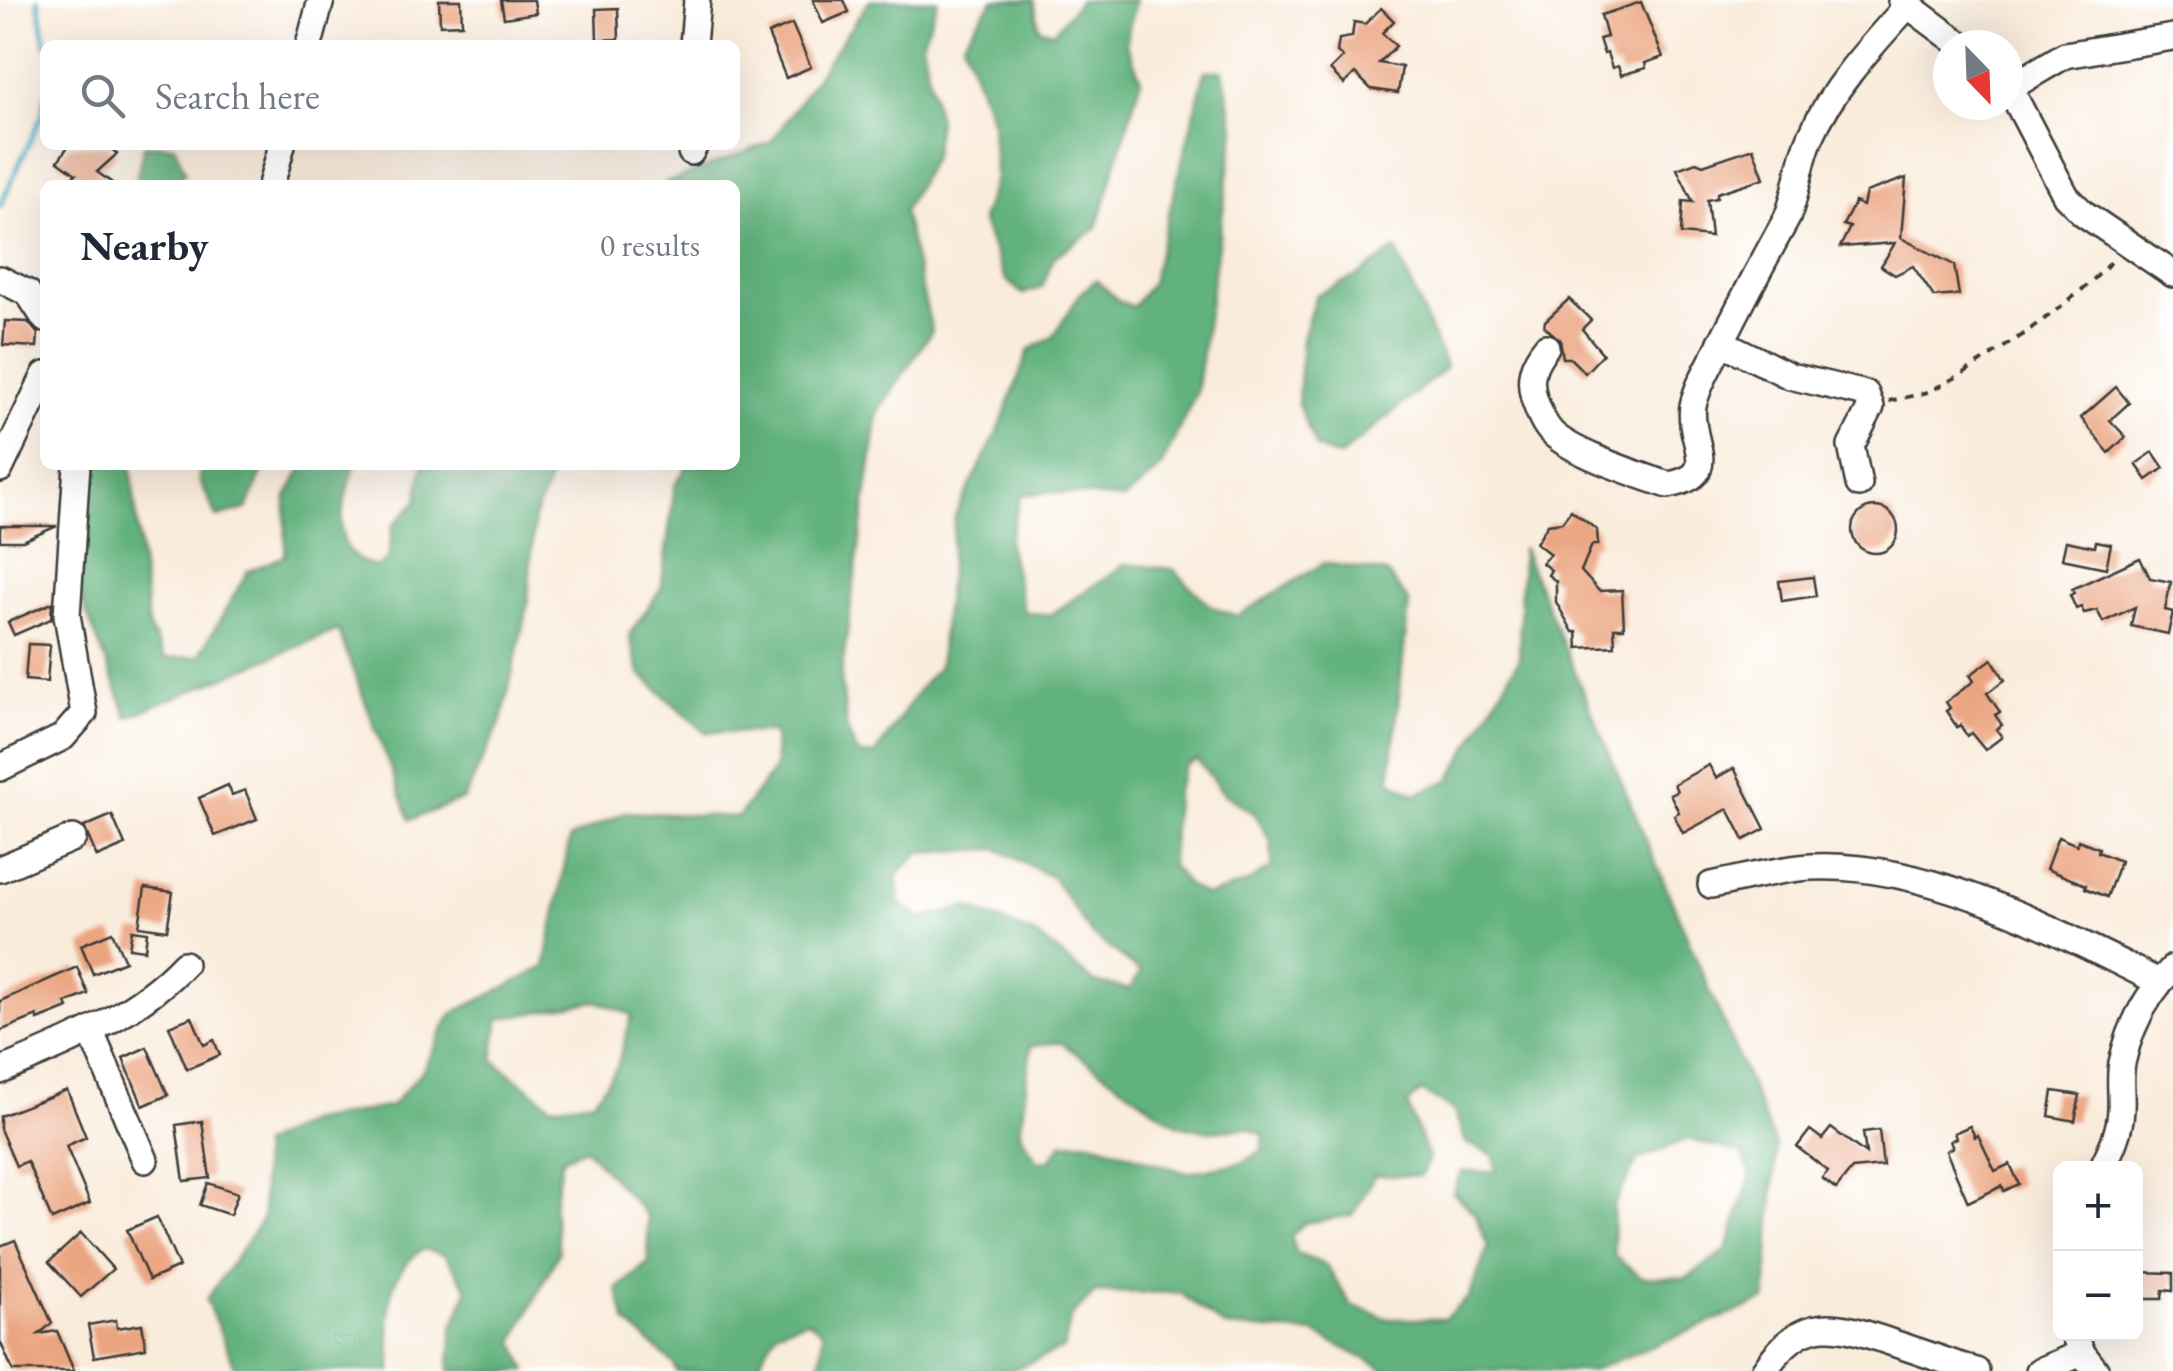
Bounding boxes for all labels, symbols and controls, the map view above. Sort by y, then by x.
north arrow [1933,30,2023,120]
search box [40,40,740,150]
icon: search [75,68,130,123]
text: Search here [155,71,320,120]
text: Nearby [80,218,209,273]
text: 0 results [600,224,700,266]
map controls [2053,1161,2143,1341]
button: + [2053,1161,2143,1251]
button: − [2053,1251,2143,1341]

